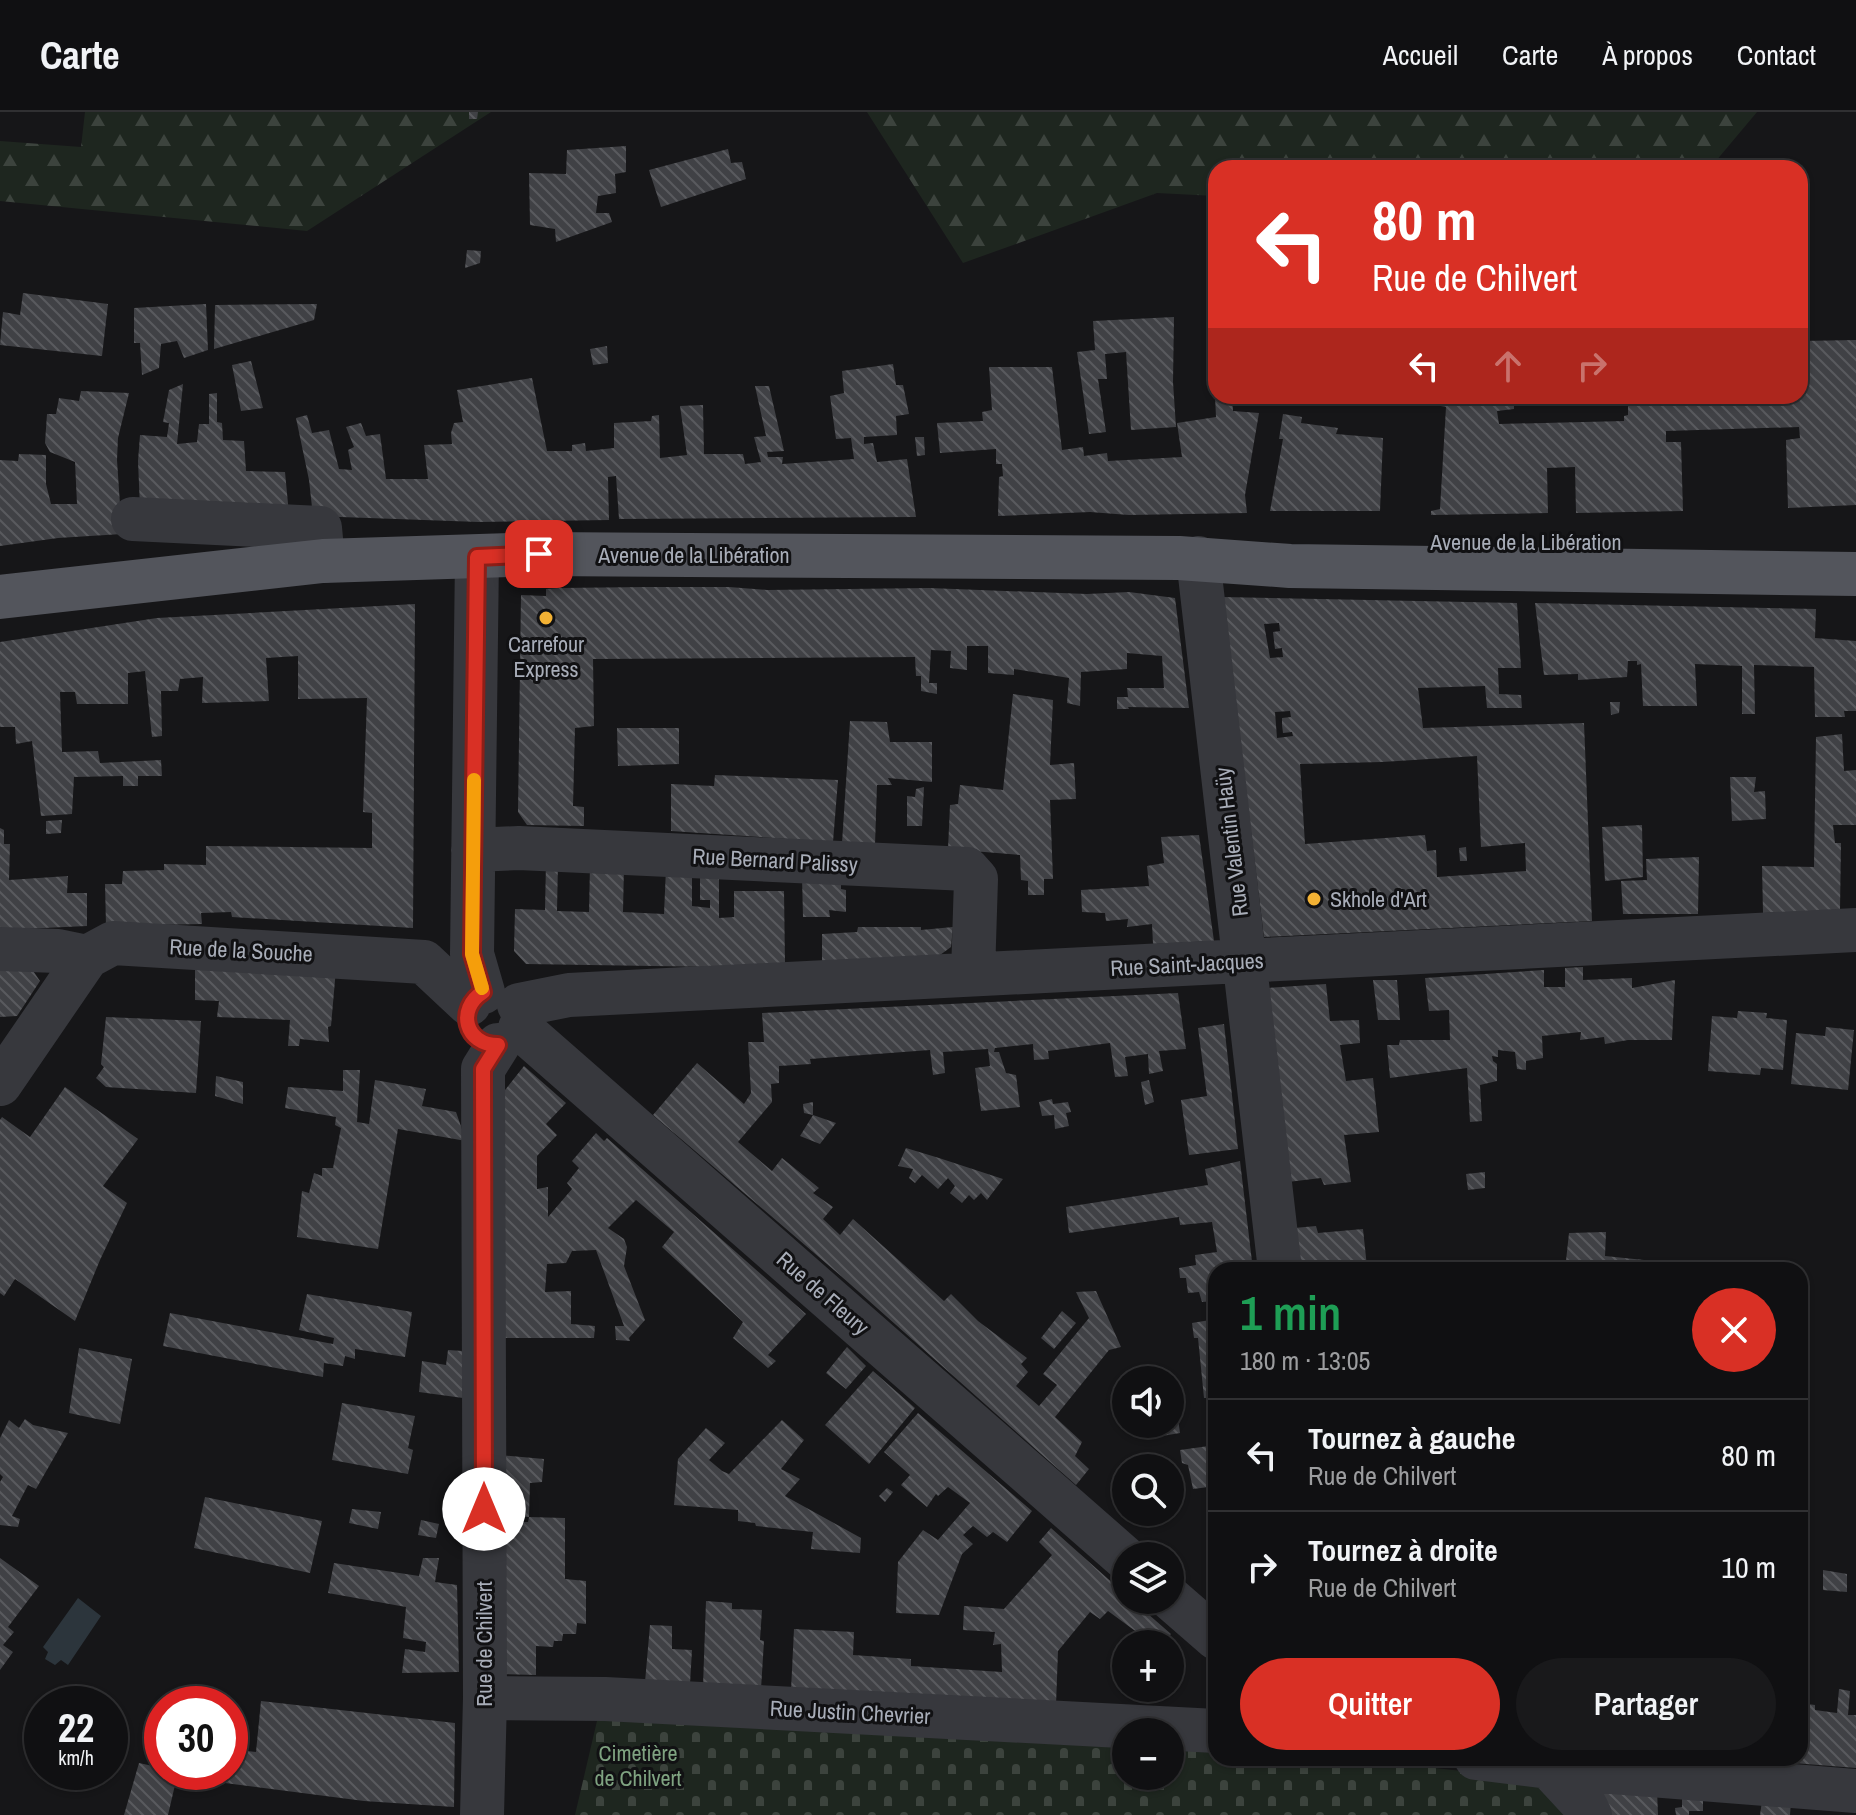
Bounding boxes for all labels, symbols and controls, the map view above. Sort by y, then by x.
text: Carte [40,30,120,81]
text: Accueil [1383,36,1458,74]
text: Carte [1502,36,1558,74]
text: À propos [1602,36,1693,74]
text: Contact [1737,36,1816,74]
text: 80 m [1372,182,1477,257]
icon: left [1240,192,1344,296]
text: Rue de Chilvert [1372,254,1577,302]
icon: left [1402,344,1446,388]
icon: ahead [1486,344,1530,388]
icon: right [1570,344,1614,388]
pin [505,520,573,588]
street label: Avenue de la Libération [1429,527,1622,557]
icon: arrive [517,532,561,576]
street label: Avenue de la Libération [597,540,790,570]
marker: Carrefour Express [537,609,555,627]
place label: Carrefour Express [508,629,584,684]
street label: Rue Valentin Haüy [1207,766,1255,918]
street label: Rue Bernard Palissy [692,841,858,879]
place label: Skhole d'Art [1330,884,1427,914]
marker: Skhole d'Art [1305,890,1323,908]
street label: Rue de la Souche [169,931,313,969]
street label: Rue Saint-Jacques [1110,945,1264,983]
street label: Rue de Fleury [770,1245,876,1341]
text: 1 min [1240,1280,1341,1345]
button: close [1692,1288,1776,1372]
text: 180 m · 13:05 [1240,1343,1370,1378]
map controls [1112,1366,1184,1790]
button: sound [1112,1366,1184,1438]
text: Tournez à gauche [1308,1418,1515,1458]
icon: left [1240,1433,1284,1477]
text: 80 m [1721,1435,1776,1475]
button: search [1112,1454,1184,1526]
text: Rue de Chilvert [1308,1458,1456,1493]
position arrow [442,1467,526,1551]
text: Tournez à droite [1308,1530,1498,1570]
button: layers [1112,1542,1184,1614]
icon: right [1240,1545,1284,1589]
text: 10 m [1721,1547,1776,1587]
text: Rue de Chilvert [1308,1570,1456,1605]
street label: Rue de Chilvert [469,1581,499,1707]
button: + [1112,1630,1184,1702]
button: Quitter [1240,1658,1500,1750]
button: Partager [1516,1658,1776,1750]
speed limit sign: 30 [144,1686,248,1790]
street label: Rue Justin Chevrier [769,1693,931,1731]
text: 22 [58,1701,94,1754]
button: − [1112,1718,1184,1790]
park label: Cimetière de Chilvert [594,1738,682,1793]
text: km/h [58,1744,94,1771]

